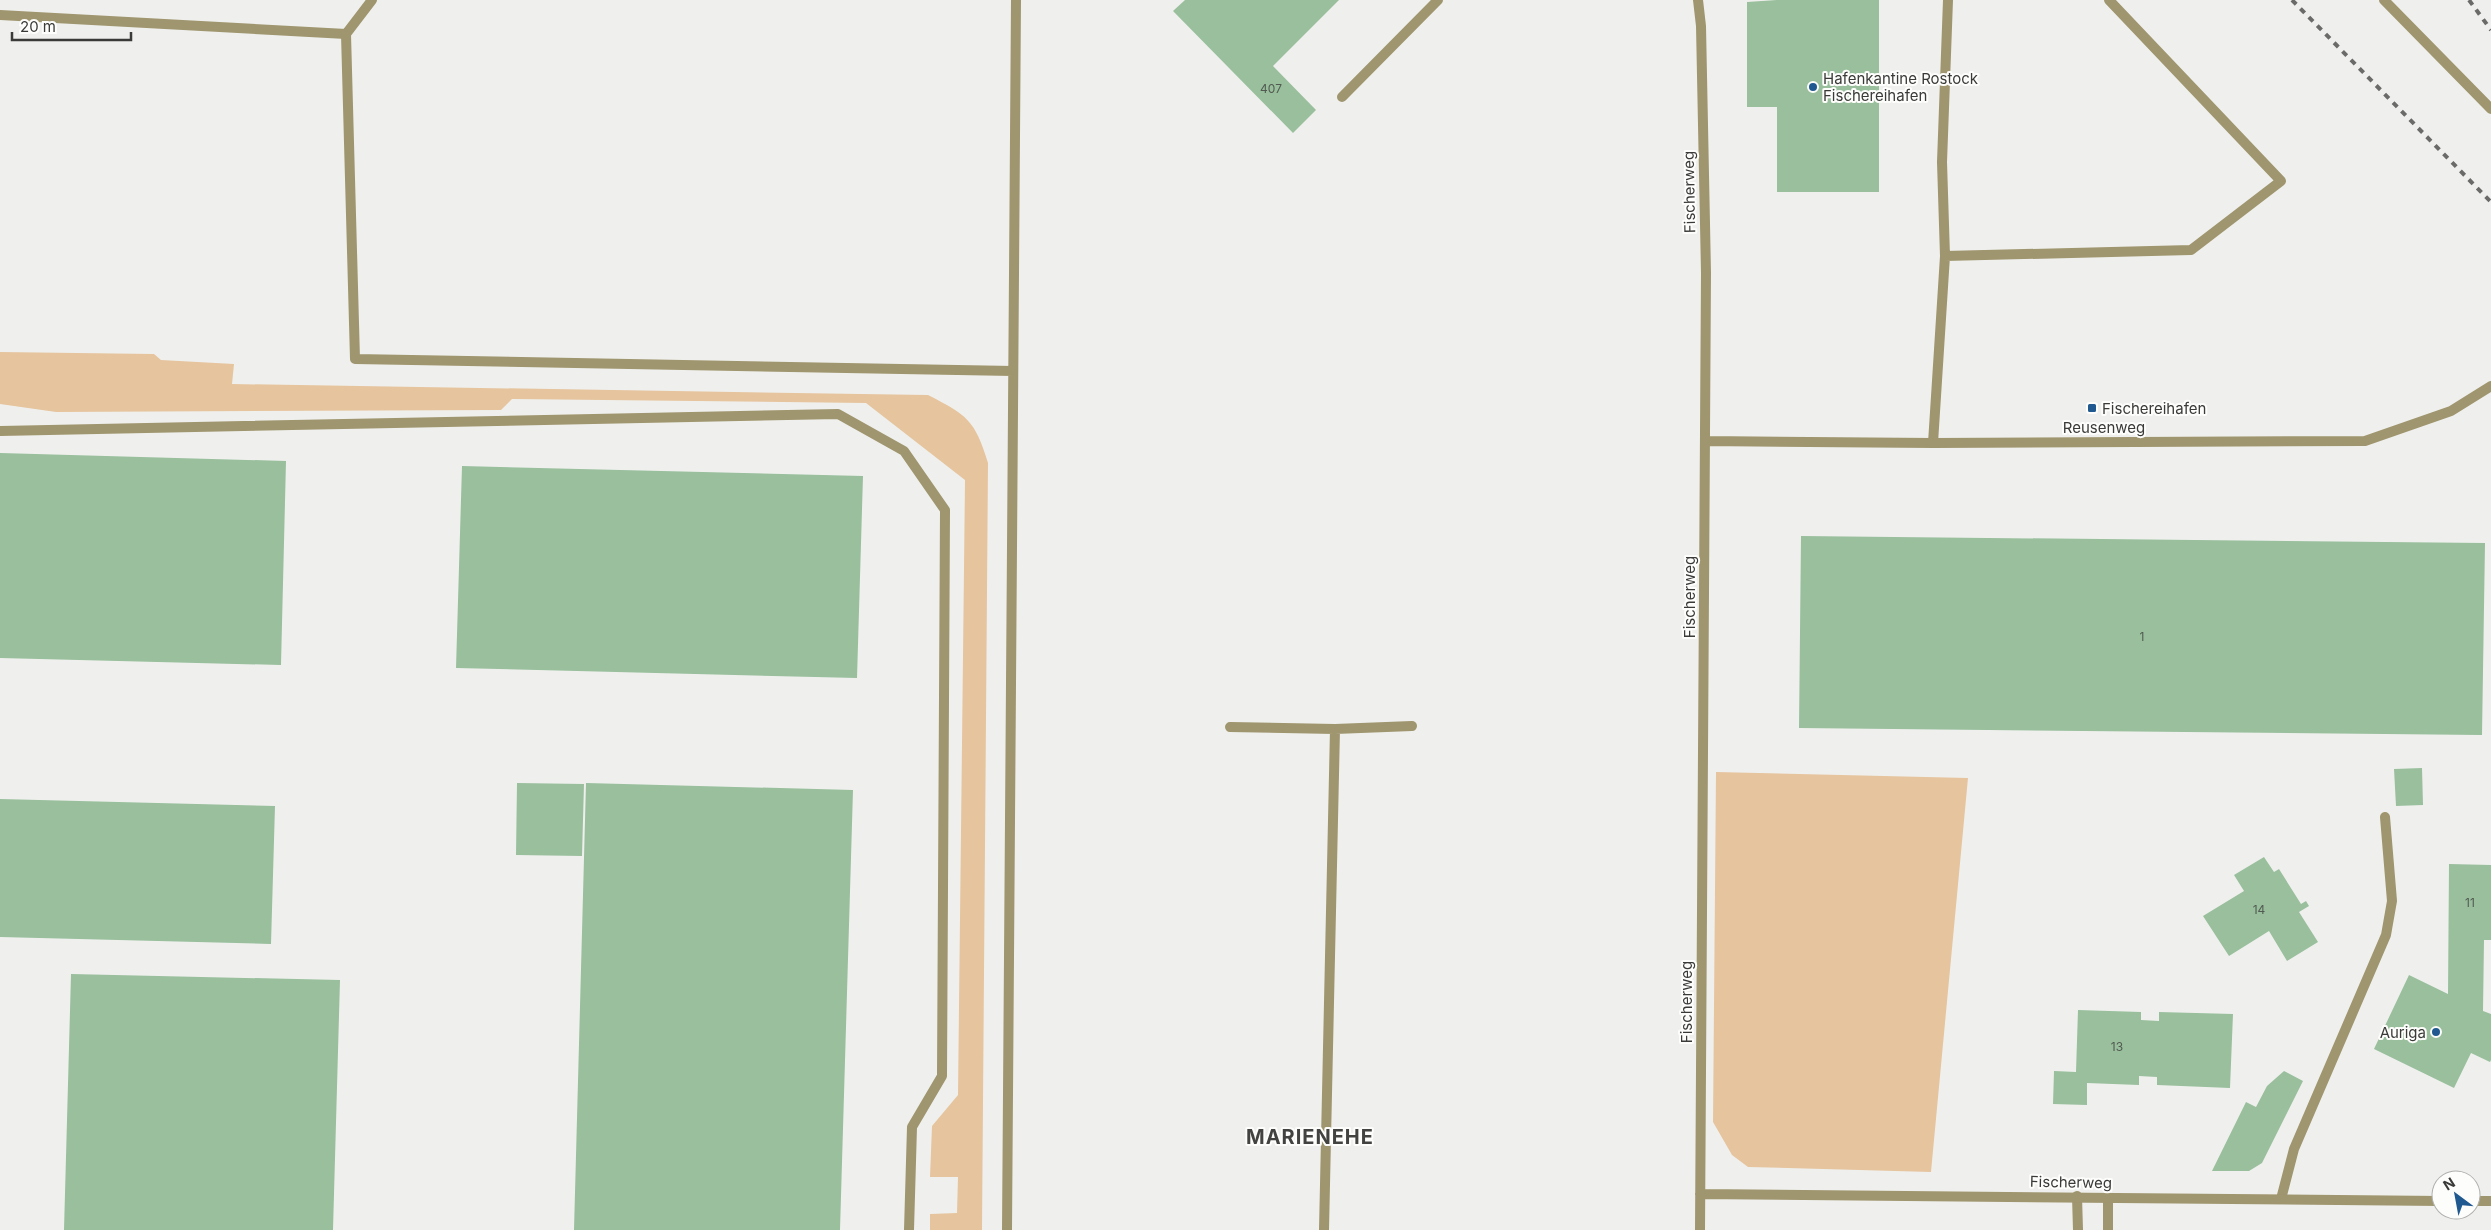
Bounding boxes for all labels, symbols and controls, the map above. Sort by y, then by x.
scale bar [12,10,131,42]
text: 20 m [20,17,56,36]
place label: Hafenkantine Rostock Fischereihafen [1823,69,1979,105]
house number: 407 [1260,81,1282,96]
marker: Hafenkantine Rostock Fischereihafen [1807,81,1819,93]
street label: Fischerweg [1679,151,1699,233]
place label: Fischereihafen [2102,399,2206,418]
marker: Fischereihafen [2086,402,2098,414]
street label: Reusenweg [2063,418,2145,437]
street label: Fischerweg [1680,556,1699,638]
house number: 1 [2140,629,2144,644]
house number: 11 [2465,895,2475,910]
house number: 14 [2253,902,2266,917]
street label: Fischerweg [1677,961,1696,1043]
place label: Auriga [2380,1023,2426,1042]
marker: Auriga [2430,1026,2442,1038]
house number: 13 [2111,1039,2123,1054]
district label: MARIENEHE [1246,1125,1374,1149]
north arrow [2431,1170,2481,1220]
street label: Fischerweg [2030,1172,2112,1192]
text: N [2440,1174,2458,1194]

